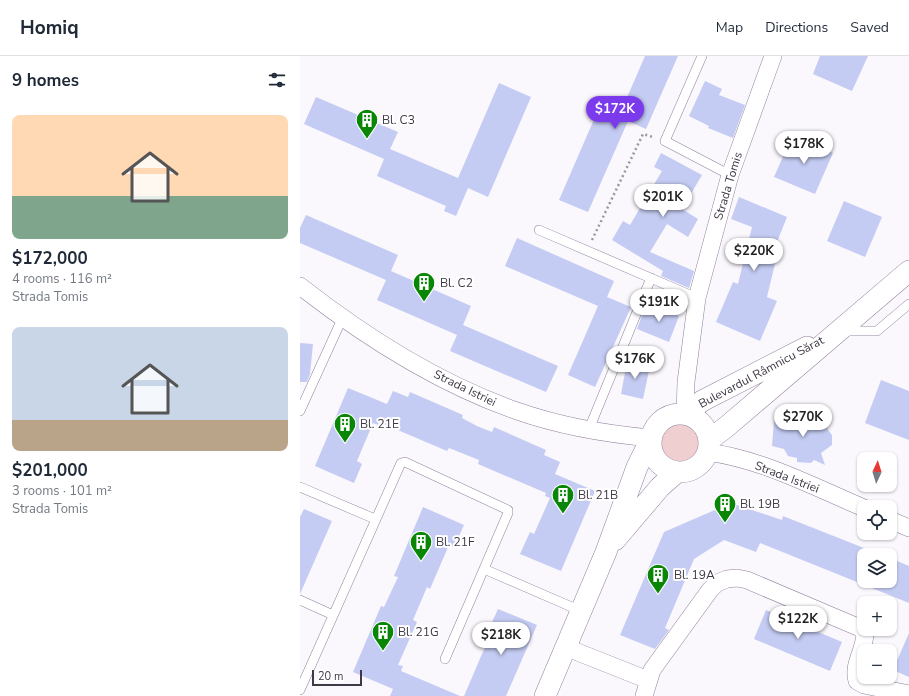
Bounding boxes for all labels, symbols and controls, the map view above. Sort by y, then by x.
text: Homiq [20,15,79,41]
text: Map [716,18,743,37]
text: Directions [765,18,828,37]
text: Saved [850,18,889,37]
text: 9 homes [12,69,79,92]
icon: filters [266,69,288,91]
pin: $172K [587,96,643,130]
text: $172K [595,100,635,118]
building icon: Bl. C3 [354,107,380,140]
place label: Bl. C3 [382,112,415,128]
pin: $178K [776,131,832,165]
text: $178K [784,135,824,153]
icon: home [114,141,186,213]
street label: Strada Tomis [710,150,746,222]
pin: $201K [635,184,691,218]
text: $201K [643,188,683,206]
pin: $220K [726,238,782,272]
text: $220K [734,242,774,260]
text: $172,000 [12,247,88,270]
text: 4 rooms · 116 m² [12,270,112,288]
building icon: Bl. C2 [411,270,437,303]
place label: Bl. C2 [440,275,473,291]
text: Strada Tomis [12,288,88,306]
pin: $191K [631,289,687,323]
text: $191K [639,293,679,311]
street label: Bulevardul Râmnicu Sărat [696,332,827,412]
pin: $176K [607,346,663,380]
text: $176K [615,350,655,368]
icon: home [114,353,186,425]
street label: Strada Istriei [431,366,499,410]
pin: $270K [775,404,831,438]
text: $270K [783,408,823,426]
building icon: Bl. 21E [332,411,358,444]
place label: Bl. 21E [360,416,399,432]
north arrow [857,452,897,492]
map controls [857,452,897,684]
street label: Strada Istriei [752,457,822,497]
text: $201,000 [12,459,88,482]
text: 3 rooms · 101 m² [12,482,112,500]
building icon: Bl. 21B [550,482,576,515]
place label: Bl. 21B [578,487,618,503]
building icon: Bl. 19B [712,491,738,524]
place label: Bl. 19B [740,496,780,512]
text: Strada Tomis [12,500,88,518]
button: locate [857,500,897,540]
building icon: Bl. 21F [408,529,434,562]
place label: Bl. 21F [436,534,475,550]
button: layers [857,548,897,588]
building icon: Bl. 19A [645,562,671,595]
place label: Bl. 19A [674,567,715,583]
button: + [857,596,897,636]
pin: $122K [770,606,826,640]
text: $122K [778,610,818,628]
building icon: Bl. 21G [370,619,396,652]
pin: $218K [473,622,529,656]
place label: Bl. 21G [398,624,439,640]
text: $218K [481,626,521,644]
button: − [857,644,897,684]
scale bar [312,668,362,687]
text: 20 m [318,669,343,684]

